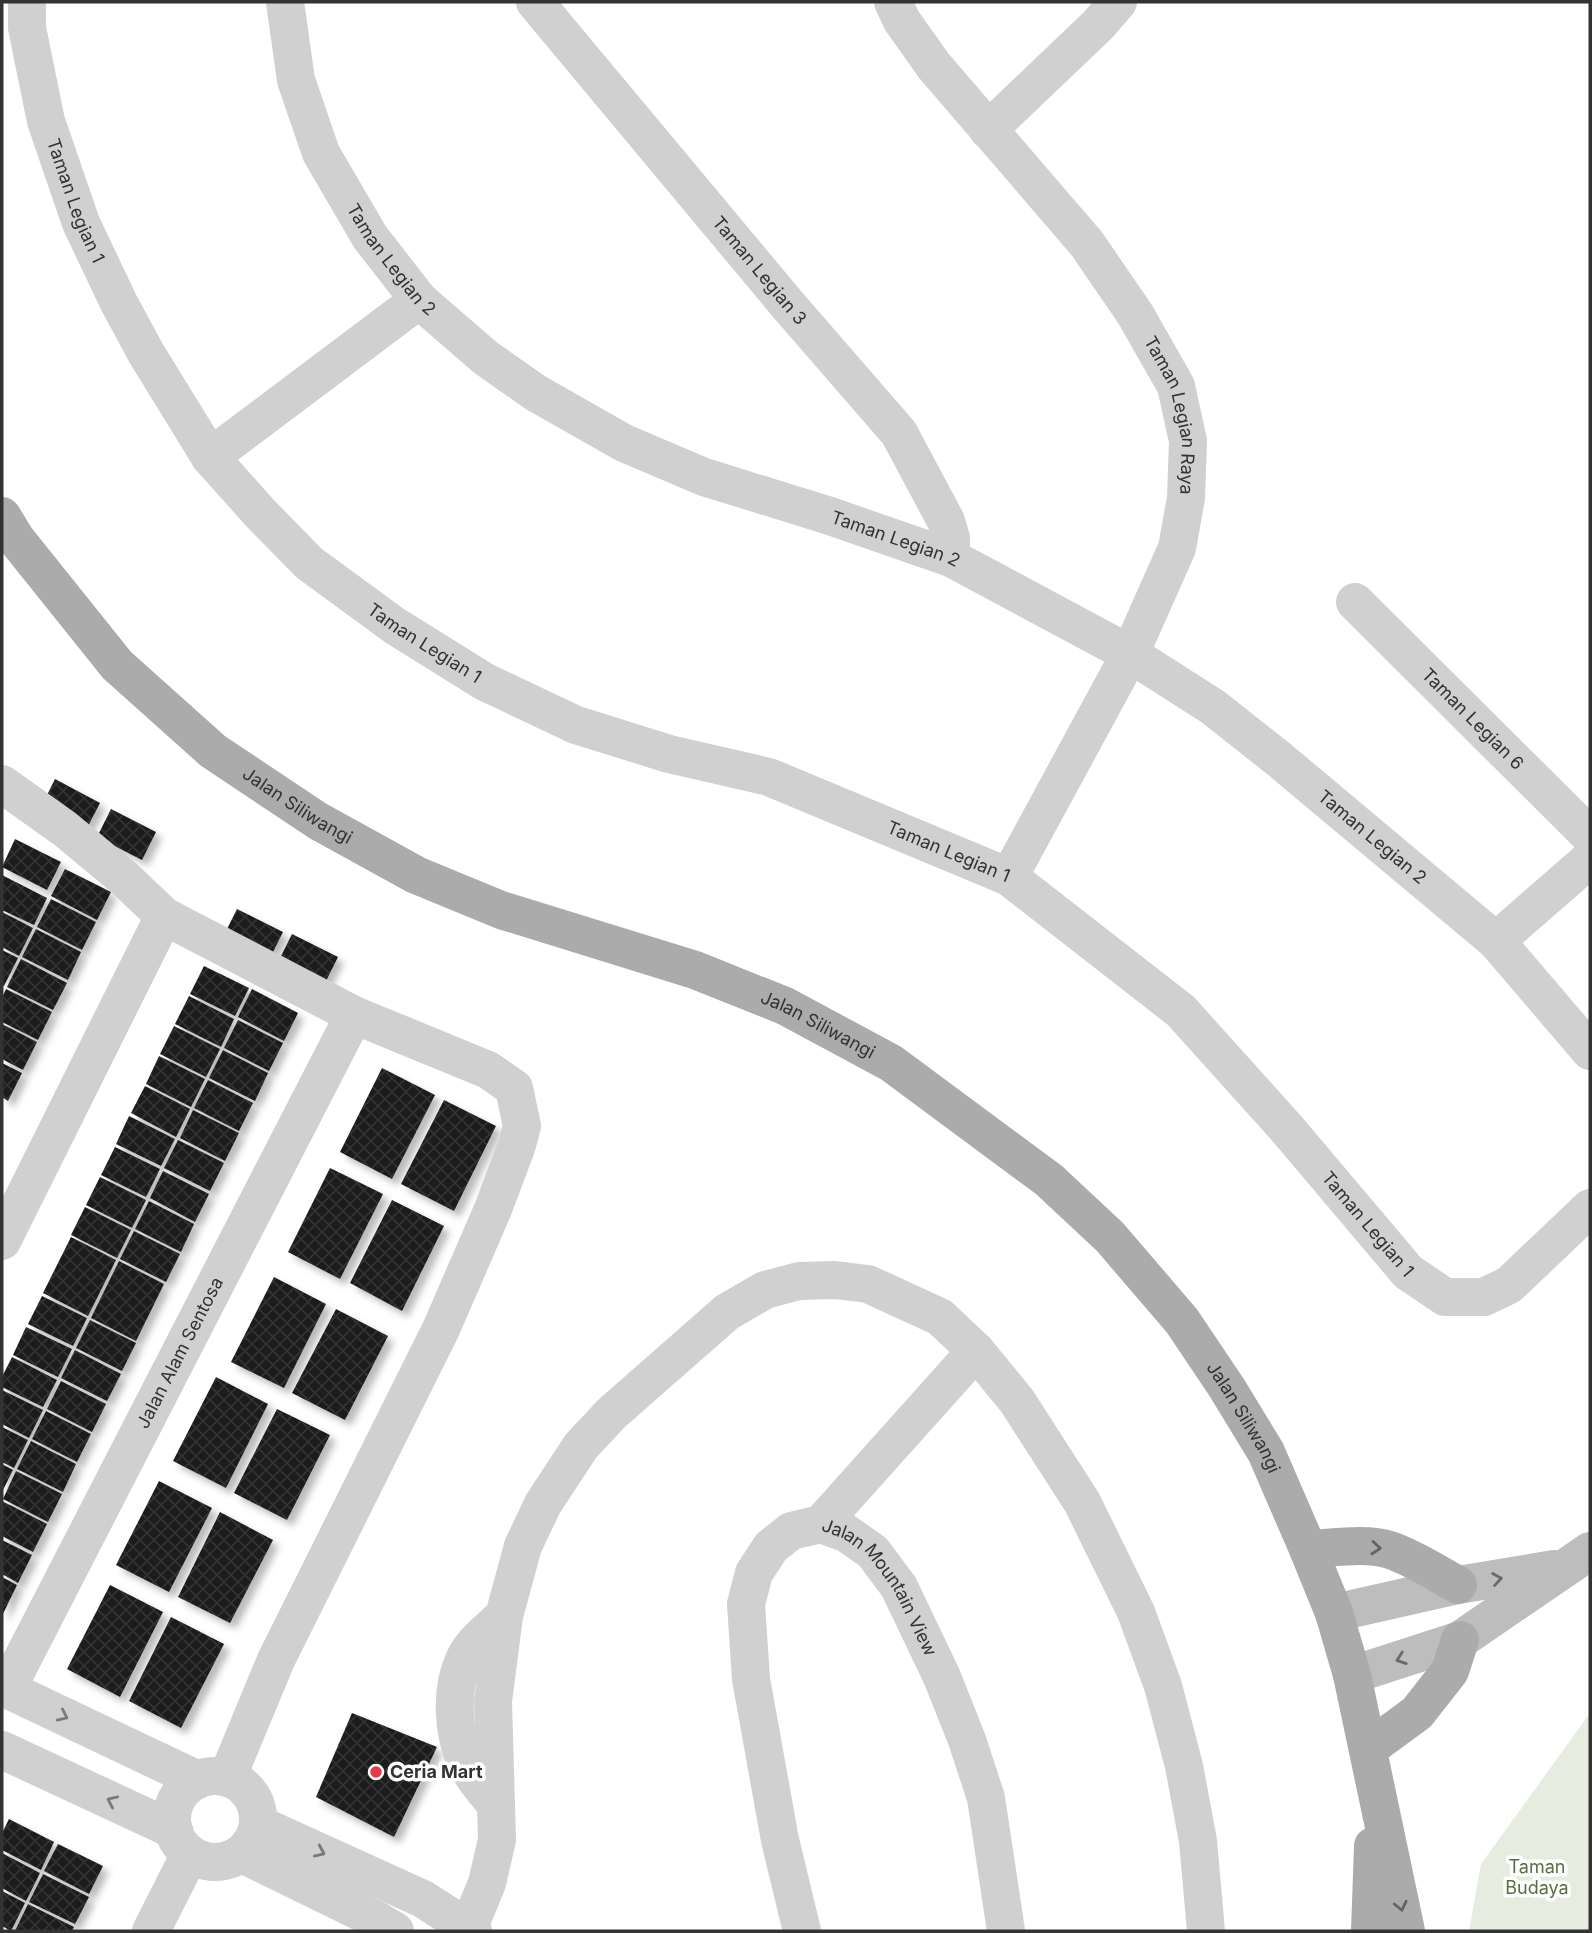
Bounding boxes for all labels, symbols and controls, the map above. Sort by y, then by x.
street label: Taman Legian 1 [43,136,109,266]
street label: Taman Legian 2 [343,200,440,320]
street label: Taman Legian 3 [708,212,811,329]
street label: Taman Legian Raya [1140,332,1199,495]
street label: Taman Legian 2 [828,506,964,571]
street label: Taman Legian 1 [364,598,485,687]
street label: Taman Legian 6 [1418,664,1528,774]
street label: Jalan Siliwangi [239,763,356,848]
street label: Taman Legian 2 [1314,785,1431,888]
street label: Taman Legian 1 [884,816,1013,886]
street label: Jalan Siliwangi [758,986,879,1063]
street label: Taman Legian 1 [1318,1167,1418,1281]
street label: Jalan Alam Sentosa [132,1274,227,1432]
street label: Jalan Siliwangi [1202,1358,1285,1476]
street label: Jalan Mountain View [819,1514,942,1660]
one-way arrow [1371,1540,1382,1555]
one-way arrow [1491,1572,1502,1587]
one-way arrow [1396,1650,1408,1665]
one-way arrow [56,1708,68,1722]
place label: Ceria Mart [390,1761,483,1782]
marker: Ceria Mart [368,1764,384,1780]
one-way arrow [107,1795,119,1809]
one-way arrow [313,1844,325,1858]
park label: Taman Budaya [1505,1856,1569,1898]
one-way arrow [1393,1900,1407,1912]

